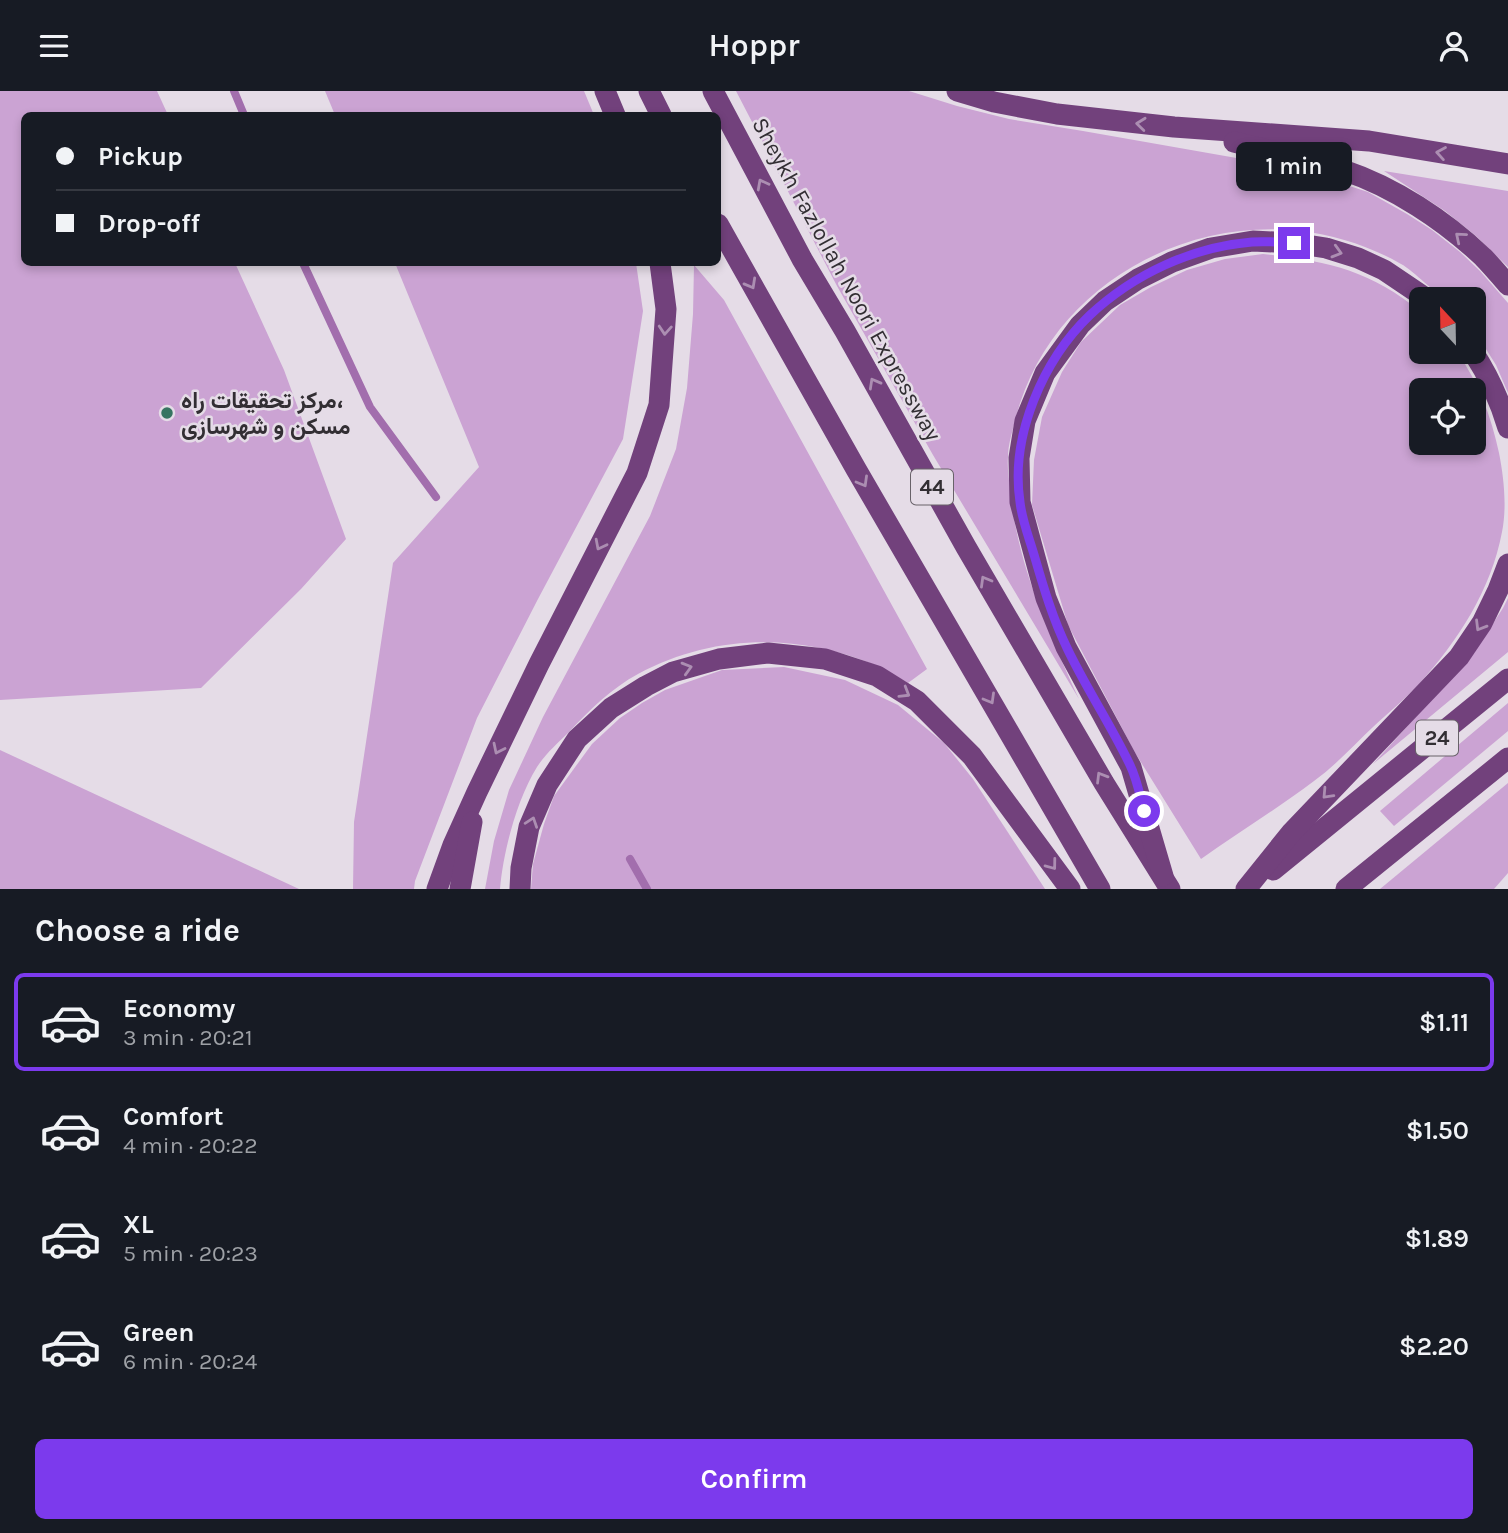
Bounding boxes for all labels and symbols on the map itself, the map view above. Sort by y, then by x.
street label: Sheykh Fazlollah Noori Expressway [746,113,947,446]
one-way arrow [1136,116,1147,131]
callout: 1 min [1236,142,1352,191]
one-way arrow [1435,146,1447,161]
one-way arrow [757,179,771,191]
route end [1278,227,1310,259]
one-way arrow [1455,233,1468,245]
one-way arrow [1331,243,1343,258]
one-way arrow [743,276,756,289]
north arrow [1409,287,1486,364]
one-way arrow [658,325,673,336]
one-way arrow [869,377,882,390]
place label: مرکز تحقیقات راه، مسکن و شهرسازی [181,387,351,441]
marker: مرکز تحقیقات راه، مسکن و شهرسازی [159,405,175,421]
road number: 44 [911,469,953,505]
one-way arrow [855,474,868,487]
one-way arrow [595,538,608,550]
one-way arrow [980,576,993,588]
one-way arrow [1475,618,1488,631]
one-way arrow [681,662,693,676]
one-way arrow [898,685,911,698]
one-way arrow [981,692,994,705]
road number: 24 [1416,721,1458,755]
one-way arrow [493,742,507,754]
one-way arrow [1096,772,1109,785]
one-way arrow [1323,786,1336,799]
route start [1128,795,1160,827]
one-way arrow [524,817,538,829]
one-way arrow [1044,857,1057,870]

